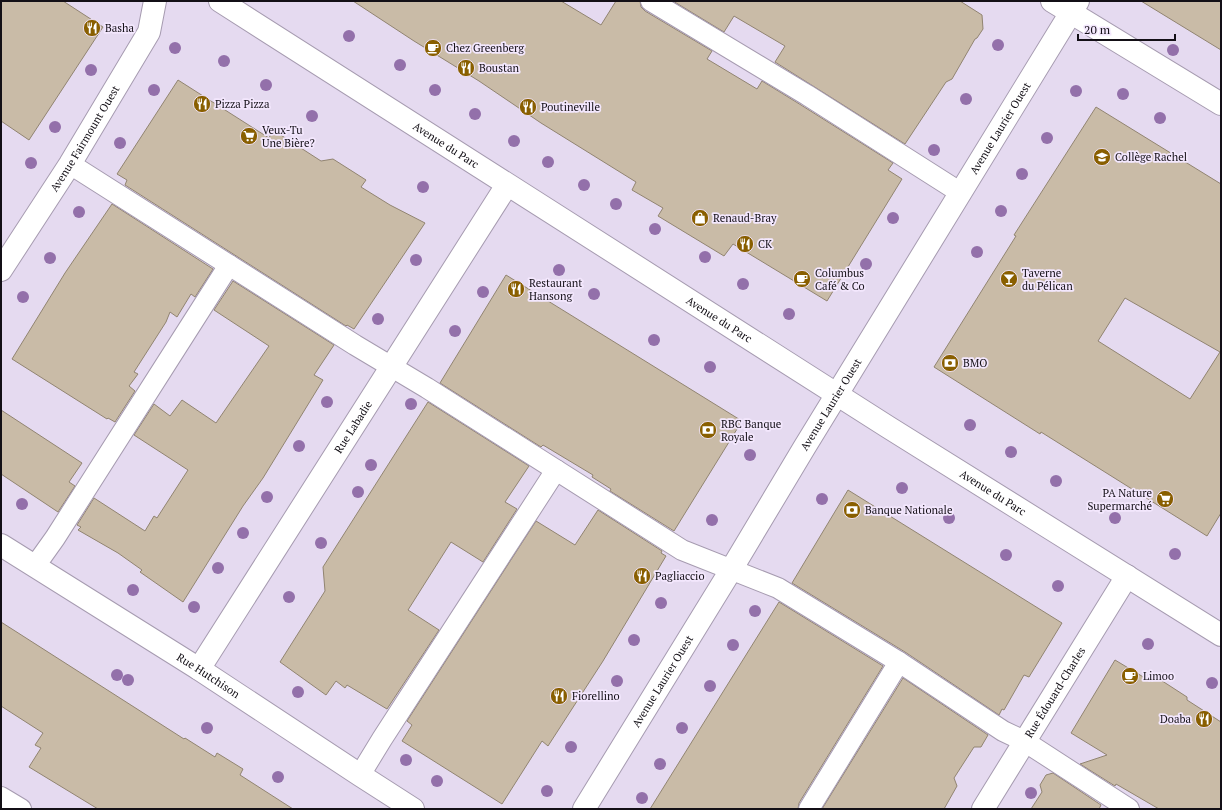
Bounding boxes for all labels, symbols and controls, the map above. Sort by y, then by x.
scale bar [1078,16,1175,42]
restaurant icon: Basha [82,18,102,38]
place label: Basha [105,21,135,35]
text: 20 m [1084,22,1111,37]
cafe icon: Chez Greenberg [423,38,443,58]
place label: Chez Greenberg [446,41,524,55]
restaurant icon: Boustan [456,58,476,78]
place label: Boustan [479,61,520,75]
street label: Avenue Laurier Ouest [967,79,1034,177]
street label: Avenue Fairmount Ouest [47,83,122,194]
restaurant icon: Pizza Pizza [192,94,212,114]
place label: Pizza Pizza [215,97,270,111]
restaurant icon: Poutineville [518,97,538,117]
place label: Poutineville [541,100,600,114]
street label: Avenue du Parc [410,119,482,171]
place label: Veux-Tu Une Bière? [262,123,315,150]
supermarket icon: Veux-Tu Une Bière? [239,126,259,146]
school or university icon: Collège Rachel [1092,147,1112,167]
place label: Collège Rachel [1115,150,1187,164]
shop icon: Renaud-Bray [690,208,710,228]
place label: Renaud-Bray [713,211,777,225]
restaurant icon: CK [735,234,755,254]
place label: CK [758,237,773,251]
place label: Columbus Café & Co [815,266,865,293]
place label: Taverne du Pélican [1022,266,1073,293]
cafe icon: Columbus Café & Co [792,269,812,289]
bar icon: Taverne du Pélican [999,269,1019,289]
place label: Restaurant Hansong [529,276,582,303]
restaurant icon: Restaurant Hansong [506,279,526,299]
street label: Avenue du Parc [684,293,755,345]
bank icon: BMO [940,353,960,373]
street label: Avenue Laurier Ouest [797,356,864,453]
place label: BMO [963,356,987,370]
street label: Rue Labadie [331,398,375,456]
place label: RBC Banque Royale [721,417,782,444]
bank icon: RBC Banque Royale [698,420,718,440]
street label: Avenue du Parc [957,467,1029,518]
place label: PA Nature Supermarché [1087,486,1152,513]
supermarket icon: PA Nature Supermarché [1155,489,1175,509]
bank icon: Banque Nationale [842,500,862,520]
place label: Banque Nationale [865,503,953,517]
restaurant icon: Pagliaccio [632,566,652,586]
place label: Pagliaccio [655,569,705,583]
street label: Avenue Laurier Ouest [629,633,696,730]
street label: Rue Édouard-Charles [1022,644,1088,740]
street label: Rue Hutchison [174,650,243,701]
cafe icon: Limoo [1120,666,1140,686]
place label: Limoo [1143,669,1174,683]
restaurant icon: Fiorellino [549,686,569,706]
place label: Fiorellino [572,689,620,703]
restaurant icon: Doaba [1194,709,1214,729]
place label: Doaba [1160,712,1191,726]

